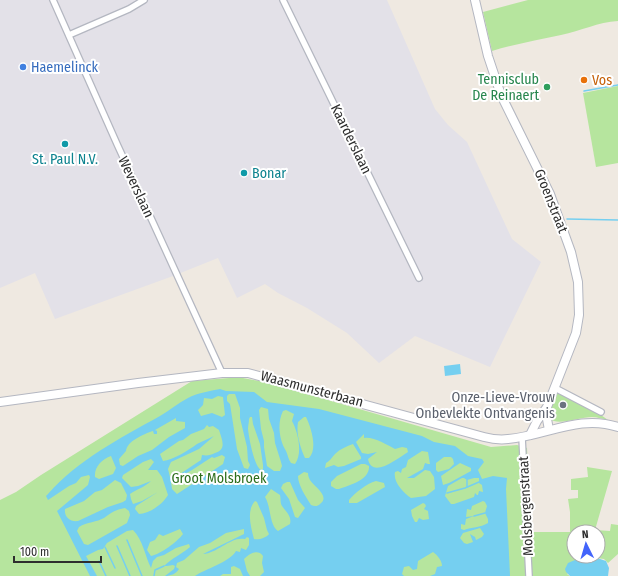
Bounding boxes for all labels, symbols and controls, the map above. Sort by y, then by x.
place label: Haemelinck [31,59,99,76]
marker: Haemelinck [18,62,28,72]
place label: Tennisclub De Reinaert [472,71,539,104]
place label: Vos [592,72,612,89]
marker: Vos [579,75,589,85]
marker: Tennisclub De Reinaert [542,82,552,92]
street label: Kaarderslaan [327,101,375,177]
marker: St. Paul N.V. [60,139,70,149]
place label: St. Paul N.V. [32,151,98,168]
street label: Weverslaan [114,154,158,220]
place label: Bonar [252,165,286,182]
street label: Groenstraat [530,167,572,236]
marker: Bonar [239,168,249,178]
street label: Waasmunsterbaan [259,367,365,411]
place label: Onze-Lieve-Vrouw Onbevlekte Ontvangenis [416,389,555,422]
marker: Onze-Lieve-Vrouw Onbevlekte Ontvangenis [558,400,568,410]
street label: Molsbergenstraat [515,455,537,556]
park label: Groot Molsbroek [172,470,267,487]
north arrow [566,524,606,564]
text: N [581,528,589,541]
scale bar [14,538,101,564]
text: 100 m [20,545,49,559]

